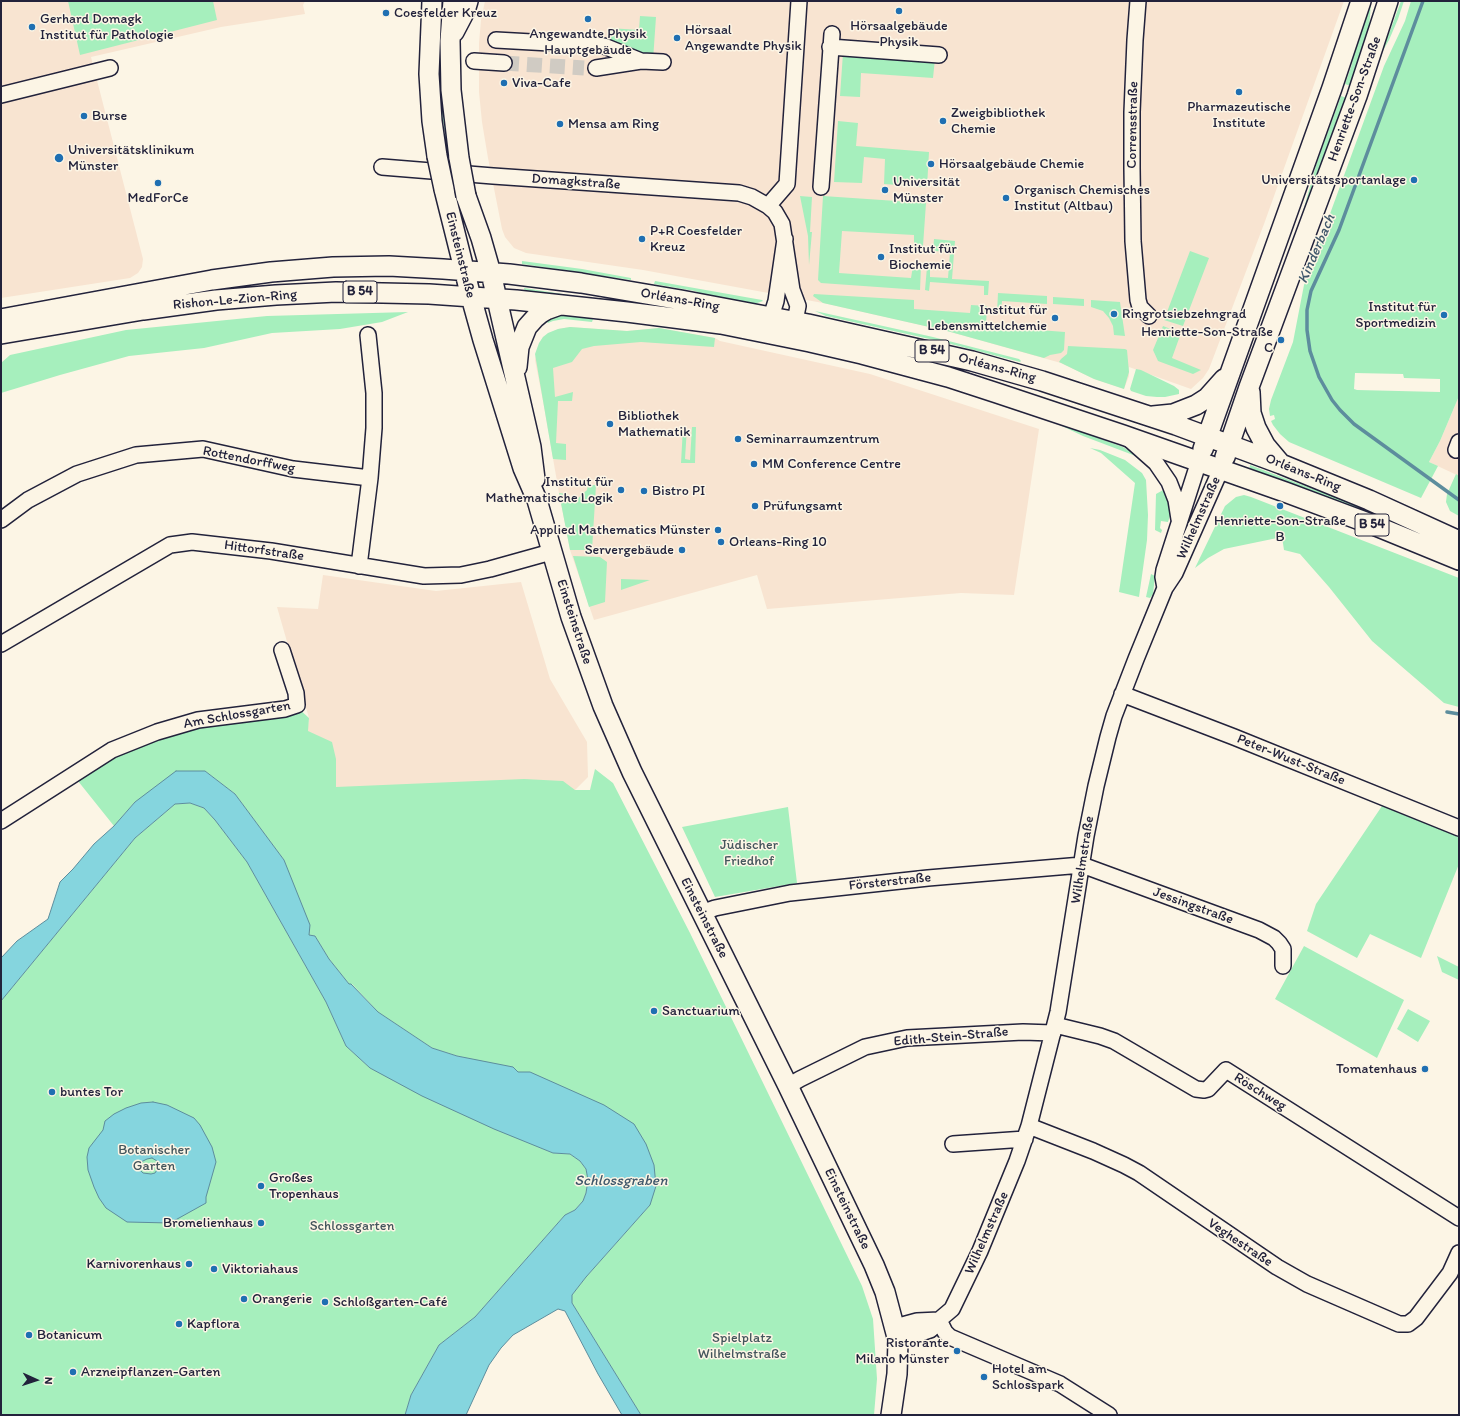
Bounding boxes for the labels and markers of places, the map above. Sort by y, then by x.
place label: Coesfelder Kreuz [394,5,497,21]
marker: Hörsaalgebäude Physik [894,6,904,16]
marker: Coesfelder Kreuz [381,8,391,18]
place label: Gerhard Domagk Institut für Pathologie [40,11,174,44]
marker: Angewandte Physik Hauptgebäude [583,14,593,24]
place label: Hörsaalgebäude Physik [850,18,948,50]
marker: Gerhard Domagk Institut für Pathologie [27,22,37,32]
place label: Hörsaal Angewandte Physik [685,22,802,54]
place label: Angewandte Physik Hauptgebäude [530,26,646,58]
marker: Hörsaal Angewandte Physik [672,33,682,43]
place label: Viva-Cafe [512,75,571,91]
marker: Viva-Cafe [499,78,509,88]
marker: Pharmazeutische Institute [1234,87,1244,97]
place label: Pharmazeutische Institute [1187,99,1291,132]
place label: Zweigbibliothek Chemie [951,105,1045,138]
place label: Burse [92,108,127,124]
marker: Burse [79,111,89,121]
place label: Mensa am Ring [568,116,659,132]
marker: Zweigbibliothek Chemie [938,116,948,126]
marker: Mensa am Ring [555,119,565,129]
place label: Universitätsklinikum Münster [68,142,194,174]
marker: Universitätsklinikum Münster [53,152,65,164]
place label: Hörsaalgebäude Chemie [939,156,1084,172]
marker: Hörsaalgebäude Chemie [926,159,936,169]
place label: Universitätssportanlage [1261,172,1406,188]
place label: Universität Münster [893,174,960,206]
marker: Universitätssportanlage [1409,175,1419,185]
marker: MedForCe [153,178,163,188]
place label: Organisch Chemisches Institut (Altbau) [1014,182,1150,214]
marker: Universität Münster [880,185,890,195]
place label: MedForCe [128,190,188,206]
marker: Organisch Chemisches Institut (Altbau) [1001,193,1011,203]
place label: P+R Coesfelder Kreuz [650,223,742,256]
marker: P+R Coesfelder Kreuz [637,234,647,244]
place label: Institut für Biochemie [889,241,957,274]
marker: Institut für Biochemie [876,252,886,262]
place label: Institut für Sportmedizin [1356,299,1436,332]
place label: Institut für Lebensmittelchemie [927,302,1047,334]
place label: Ringrotsiebzehngrad [1122,306,1246,322]
marker: Ringrotsiebzehngrad [1109,309,1119,319]
marker: Institut für Sportmedizin [1439,310,1449,320]
marker: Institut für Lebensmittelchemie [1050,313,1060,323]
place label: Henriette-Son-Straße C [1141,324,1273,356]
marker: Henriette-Son-Straße C [1276,335,1286,345]
place label: Bibliothek Mathematik [618,408,690,440]
marker: Bibliothek Mathematik [605,419,615,429]
place label: Seminarraumzentrum [746,431,879,447]
marker: Seminarraumzentrum [733,434,743,444]
place label: MM Conference Centre [762,456,901,472]
marker: MM Conference Centre [749,459,759,469]
place label: Institut für Mathematische Logik [486,474,613,506]
place label: Bistro PI [652,483,705,499]
marker: Institut für Mathematische Logik [616,485,626,495]
marker: Bistro PI [639,486,649,496]
place label: Prüfungsamt [763,498,843,514]
marker: Prüfungsamt [750,501,760,511]
marker: Henriette-Son-Straße B [1275,501,1285,511]
place label: Henriette-Son-Straße B [1214,513,1346,546]
place label: Applied Mathematics Münster [530,522,710,538]
marker: Applied Mathematics Münster [713,525,723,535]
place label: Orleans-Ring 10 [729,534,827,550]
marker: Orleans-Ring 10 [716,537,726,547]
place label: Servergebäude [585,542,674,558]
marker: Servergebäude [677,545,687,555]
place label: Sanctuarium [662,1003,740,1019]
marker: Sanctuarium [649,1006,659,1016]
place label: Tomatenhaus [1336,1061,1417,1077]
marker: Tomatenhaus [1420,1064,1430,1074]
place label: buntes Tor [60,1084,123,1100]
marker: buntes Tor [47,1087,57,1097]
place label: Großes Tropenhaus [269,1170,339,1202]
marker: Großes Tropenhaus [256,1181,266,1191]
place label: Bromelienhaus [163,1215,253,1231]
marker: Bromelienhaus [256,1218,266,1228]
place label: Karnivorenhaus [87,1256,181,1272]
marker: Karnivorenhaus [184,1259,194,1269]
place label: Viktoriahaus [222,1261,298,1277]
marker: Viktoriahaus [209,1264,219,1274]
place label: Orangerie [252,1291,312,1307]
marker: Orangerie [239,1294,249,1304]
place label: Schloßgarten-Café [333,1294,447,1310]
marker: Schloßgarten-Café [320,1297,330,1307]
place label: Kapflora [187,1316,240,1332]
marker: Kapflora [174,1319,184,1329]
place label: Botanicum [37,1327,102,1343]
marker: Botanicum [24,1330,34,1340]
place label: Ristorante Milano Münster [855,1335,949,1368]
marker: Ristorante Milano Münster [952,1346,962,1356]
place label: Hotel am Schlosspark [992,1361,1064,1394]
place label: Arzneipflanzen-Garten [81,1364,221,1380]
marker: Arzneipflanzen-Garten [68,1367,78,1377]
marker: Hotel am Schlosspark [979,1372,989,1382]

